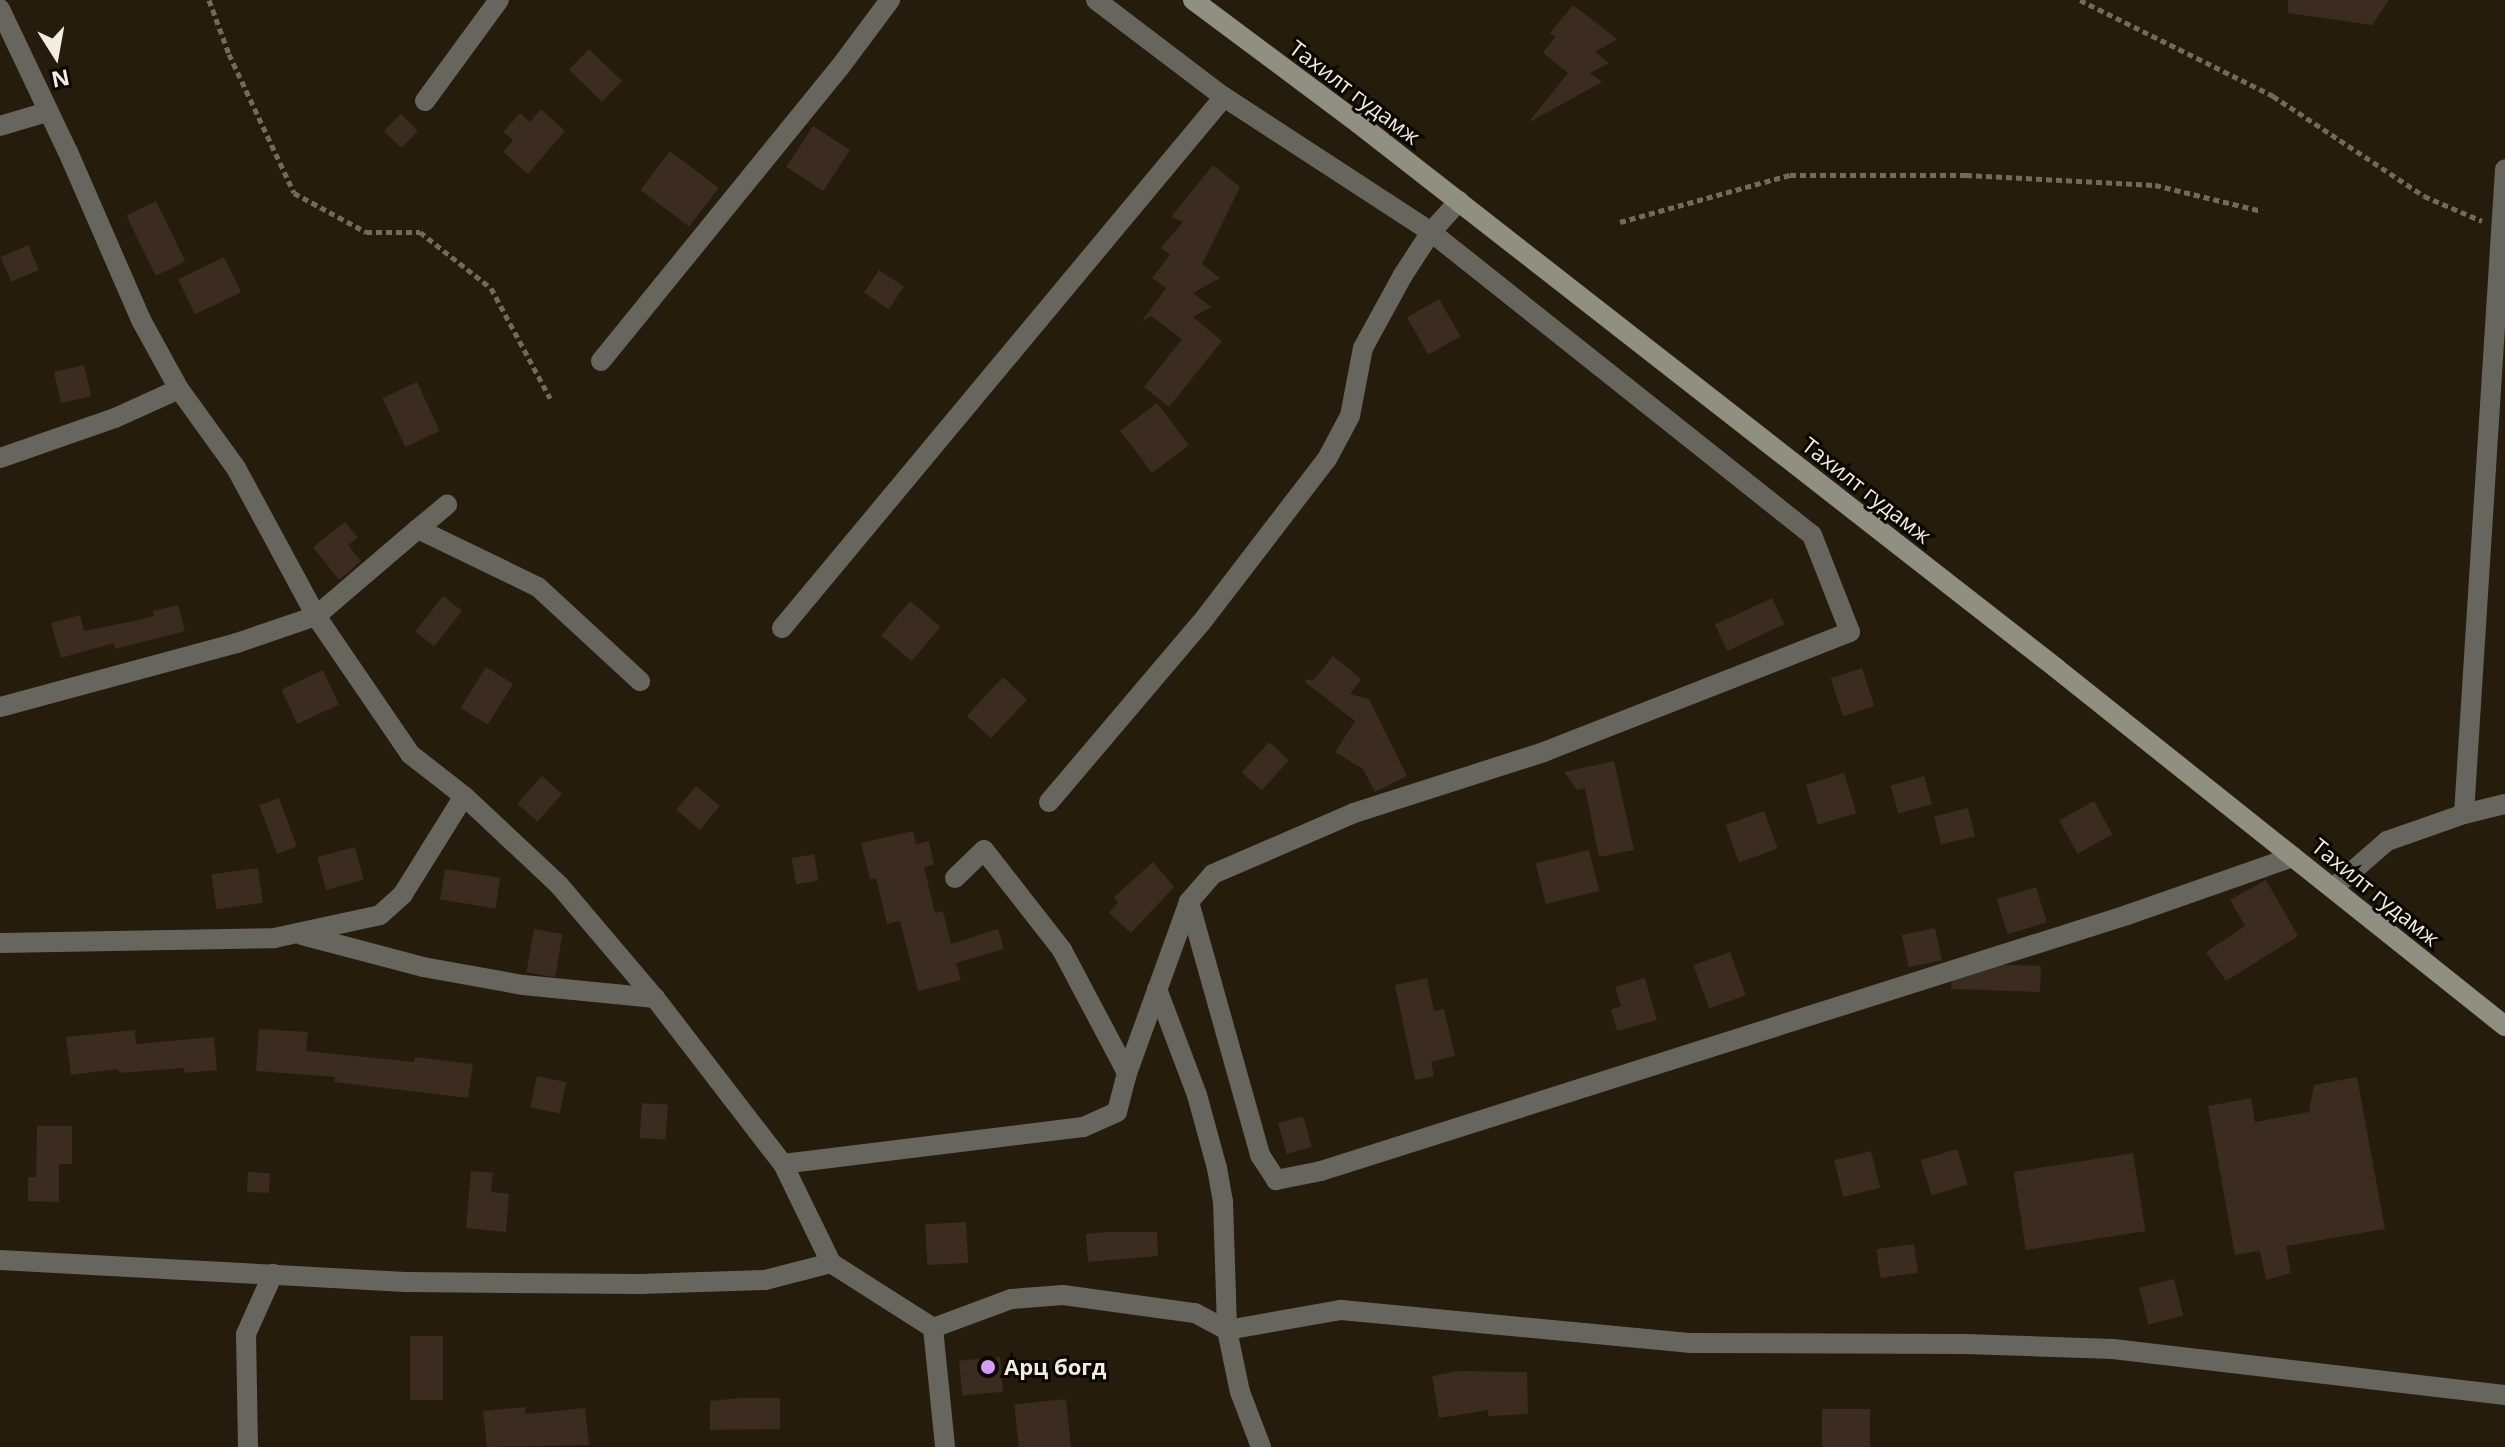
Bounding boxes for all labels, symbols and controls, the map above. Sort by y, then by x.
north arrow [16,16,96,96]
street label: Тахилт гудамж [1285,34,1425,150]
text: N [49,63,72,96]
street label: Тахилт гудамж [1797,432,1937,548]
street label: Тахилт гудамж [2307,833,2445,951]
place label: Арц богд [1004,1354,1106,1380]
marker: Арц богд [979,1358,997,1376]

